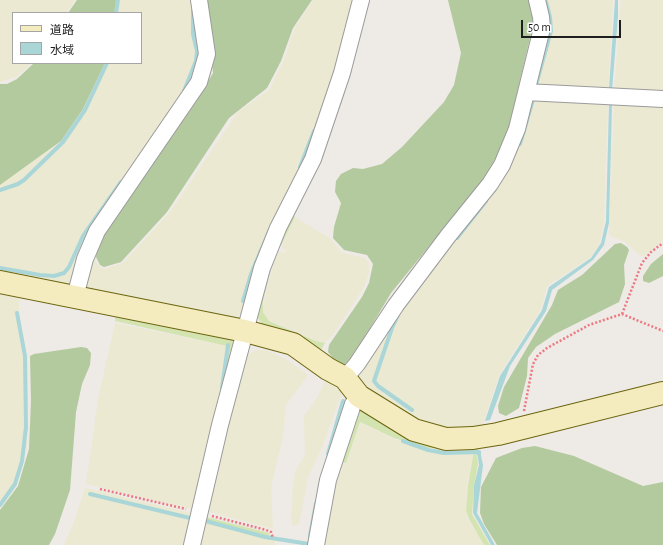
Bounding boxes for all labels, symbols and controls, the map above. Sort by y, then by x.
legend [12,12,142,64]
scale bar [523,12,623,38]
text: 50 m [528,21,551,33]
text: 道路 [50,24,74,36]
text: 水域 [50,44,74,56]

